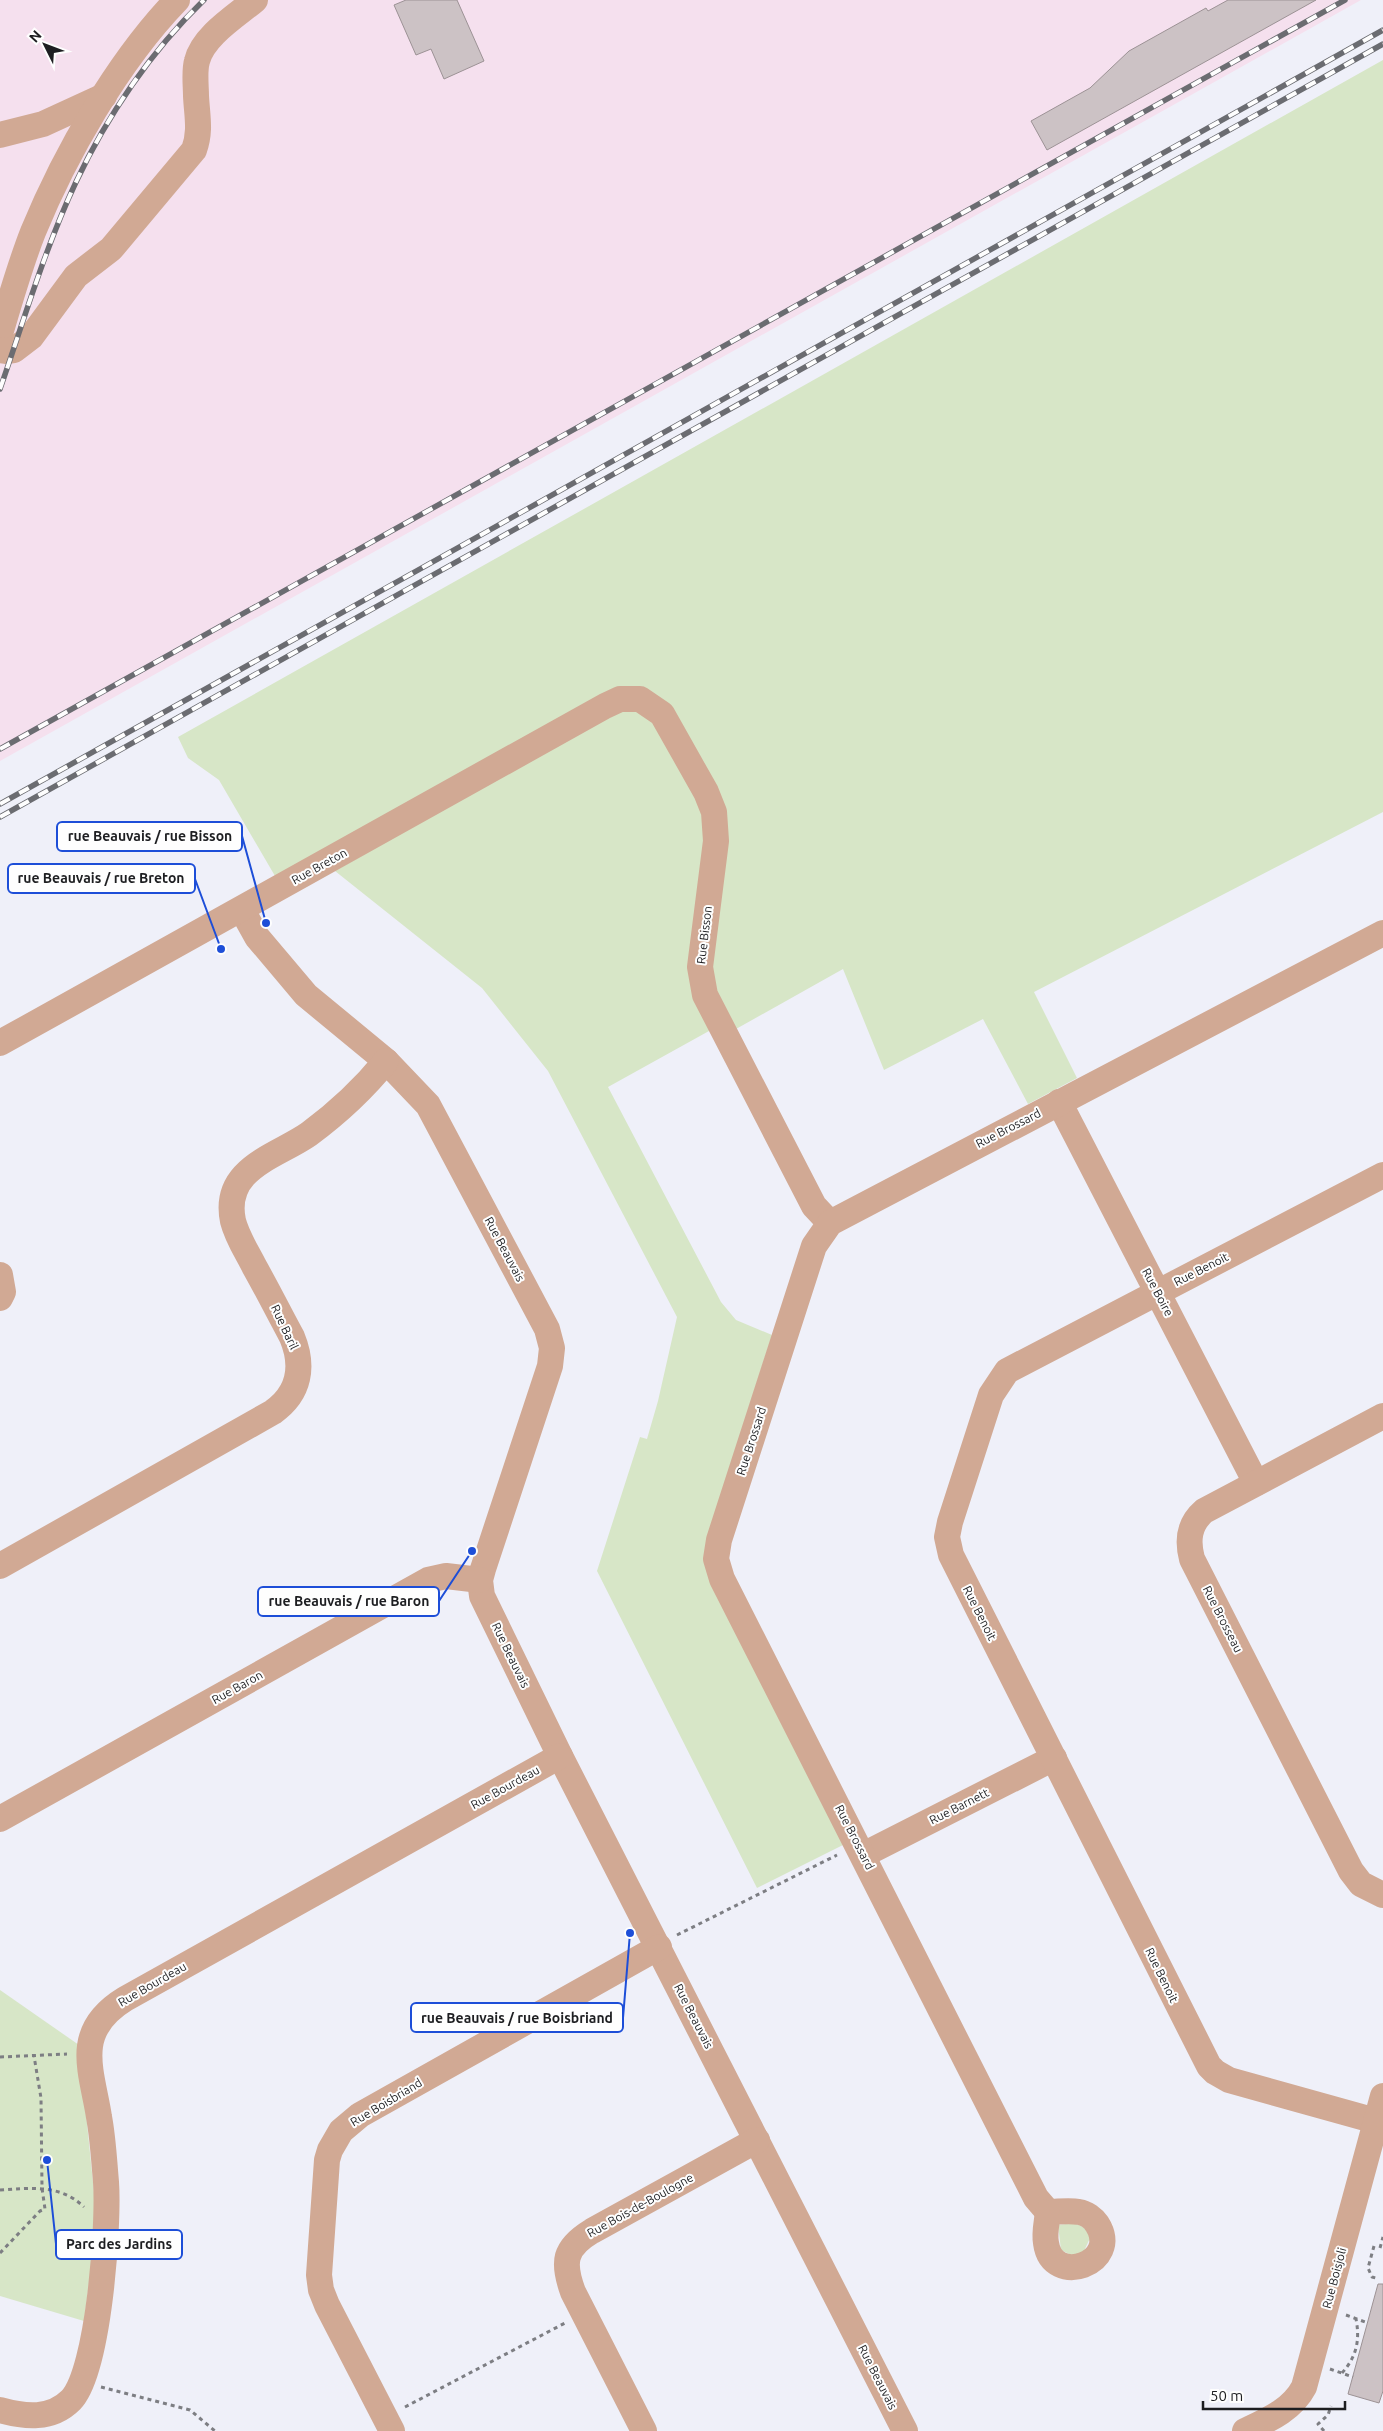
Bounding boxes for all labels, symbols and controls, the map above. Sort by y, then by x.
north arrow [20,20,70,70]
text: N [26,27,45,46]
callout: rue Beauvais / rue Bisson [57,822,242,851]
text: rue Beauvais / rue Bisson [68,828,232,844]
street label: Rue Breton [289,846,349,886]
callout: rue Beauvais / rue Breton [8,864,195,893]
text: rue Beauvais / rue Breton [17,870,185,886]
street label: Rue Bisson [694,905,714,965]
street label: Rue Brossard [973,1106,1043,1150]
street label: Rue Beauvais [483,1215,527,1283]
street label: Rue Benoit [1172,1250,1231,1288]
street label: Rue Boire [1140,1266,1176,1318]
street label: Rue Baril [269,1302,301,1352]
street label: Rue Brossard [734,1405,768,1477]
street label: Rue Benoit [961,1584,999,1643]
street label: Rue Brosseau [1201,1584,1245,1654]
callout: rue Beauvais / rue Baron [258,1587,439,1616]
text: rue Beauvais / rue Baron [269,1593,429,1609]
street label: Rue Beauvais [490,1620,532,1690]
street label: Rue Baron [209,1668,265,1706]
street label: Rue Bourdeau [468,1763,542,1811]
street label: Rue Barnett [927,1785,991,1827]
street label: Rue Brossard [833,1802,877,1872]
street label: Rue Benoit [1143,1945,1181,2005]
street label: Rue Bourdeau [116,1959,188,2009]
street label: Rue Beauvais [672,1981,716,2051]
callout: rue Beauvais / rue Boisbriand [411,2003,623,2032]
text: rue Beauvais / rue Boisbriand [421,2010,613,2026]
street label: Rue Boisbriand [348,2076,424,2128]
street label: Rue Bois-de-Boulogne [585,2170,695,2240]
callout: Parc des Jardins [56,2230,182,2259]
text: Parc des Jardins [66,2236,172,2252]
street label: Rue Boisjoli [1320,2246,1348,2310]
street label: Rue Beauvais [856,2342,900,2412]
scale bar [1203,2378,1346,2410]
text: 50 m [1210,2387,1243,2404]

